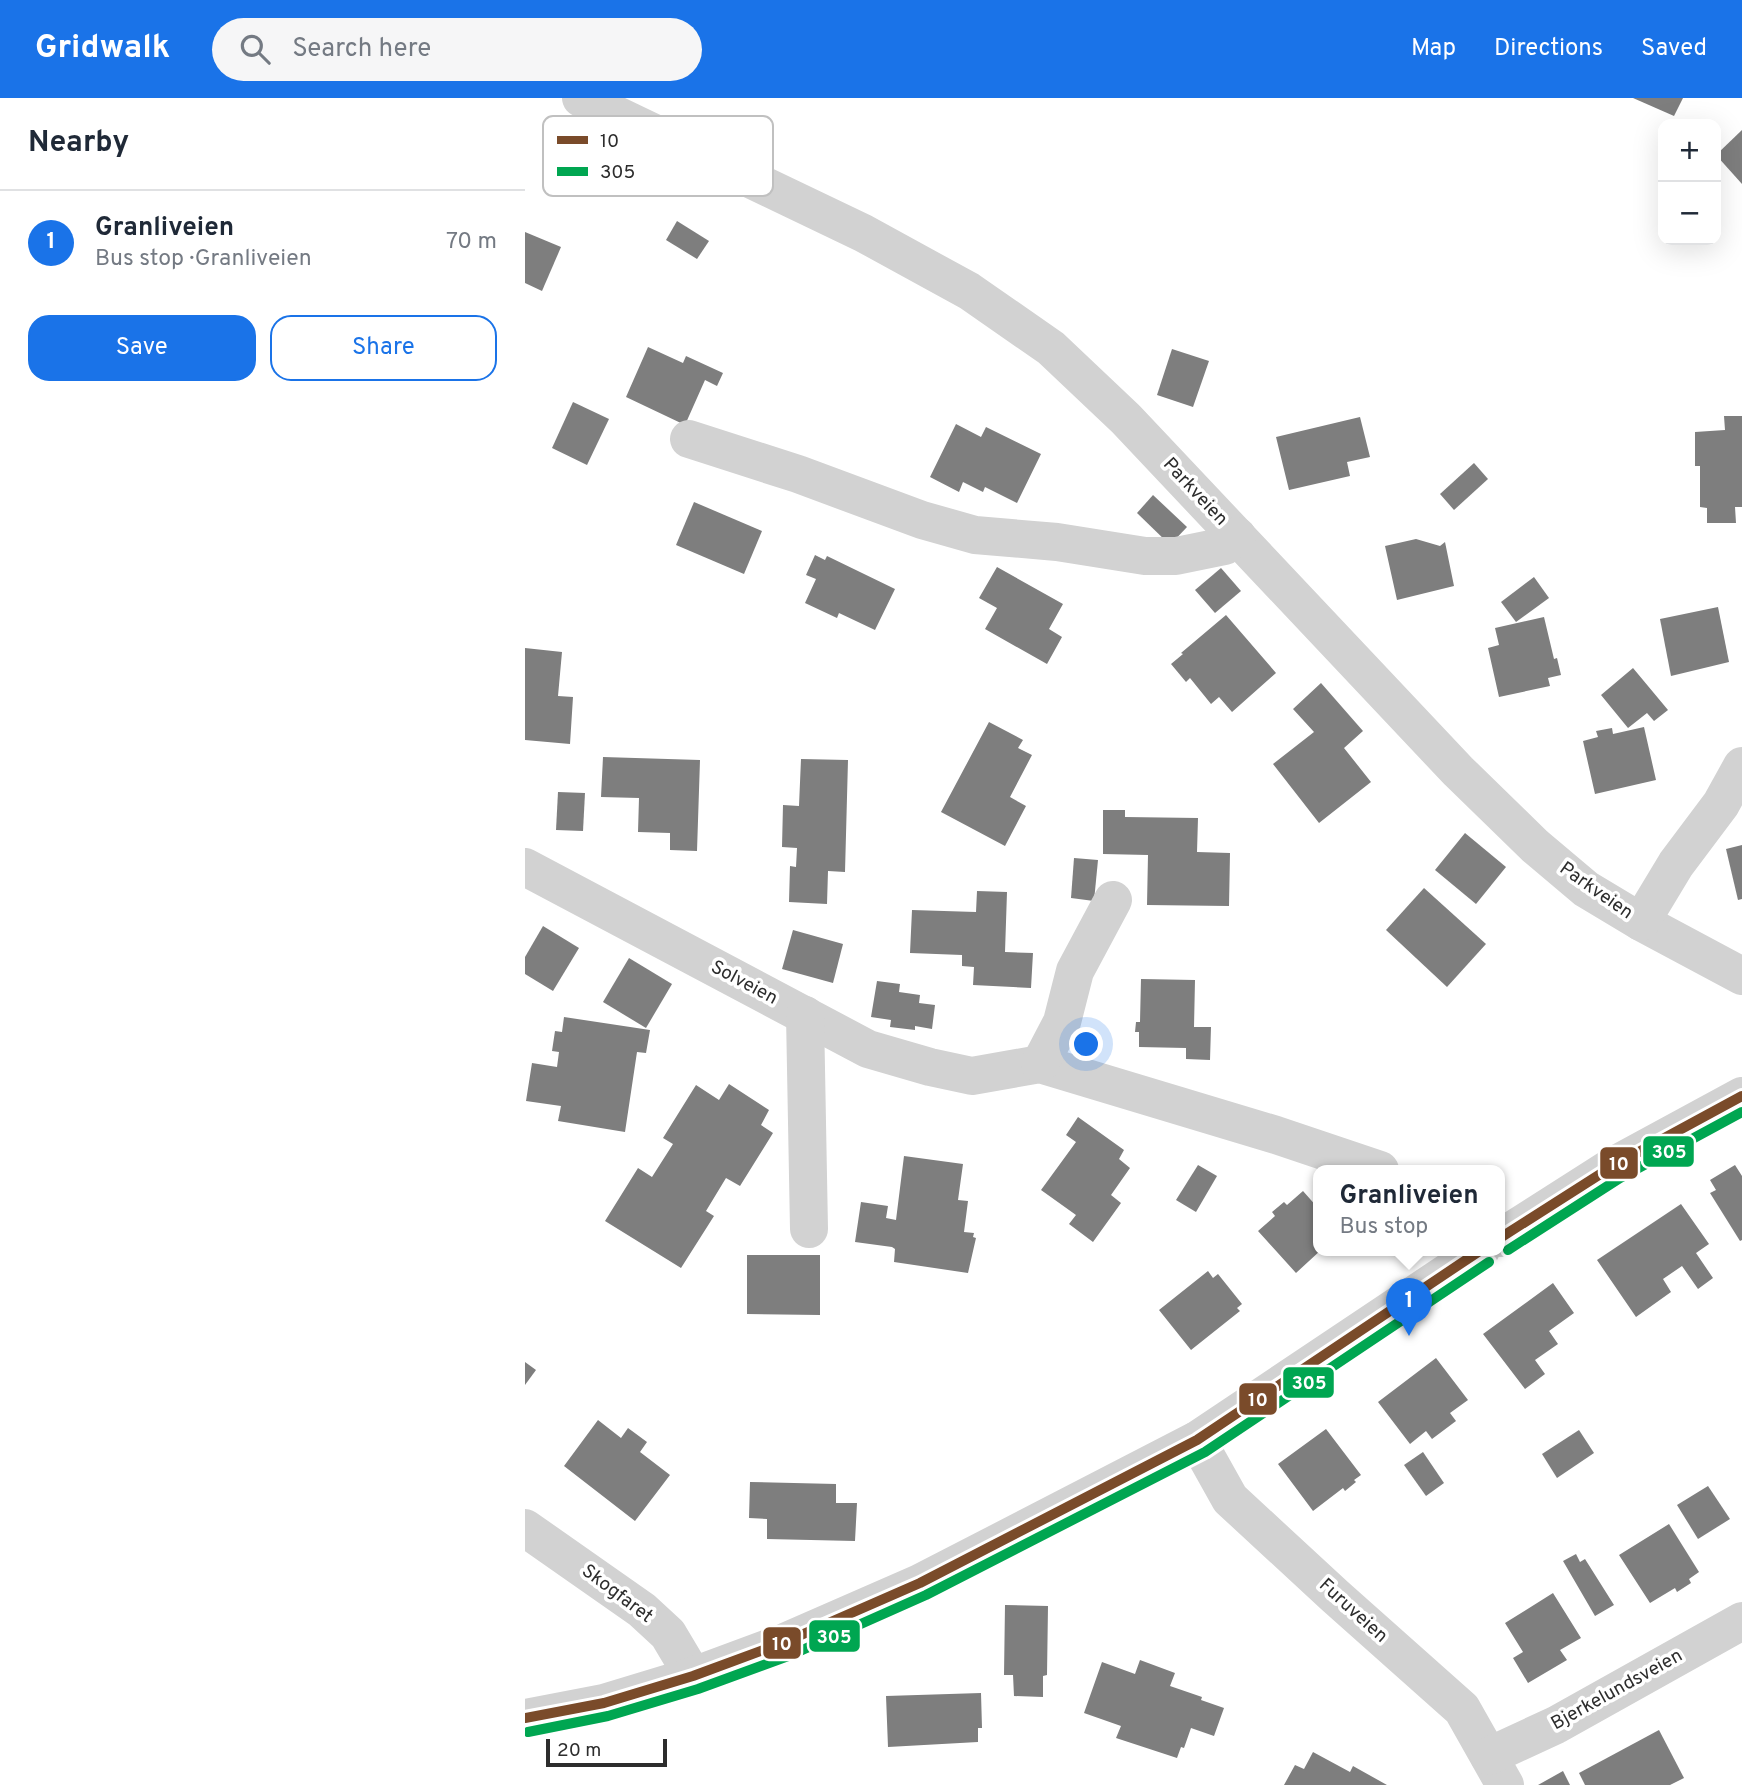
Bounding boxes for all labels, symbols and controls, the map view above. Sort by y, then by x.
search box [212,18,702,81]
text: Gridwalk [35,28,170,70]
icon: search [236,30,274,68]
text: Search here [292,33,431,66]
text: Map [1411,34,1456,64]
text: Directions [1494,34,1603,64]
text: Saved [1641,34,1707,64]
legend [543,116,773,196]
map controls [1658,119,1721,245]
button: + [1658,119,1721,182]
text: Nearby [28,125,129,162]
text: 10 [600,130,619,154]
text: 305 [600,161,635,185]
button: − [1658,182,1721,245]
text: Granliveien [95,212,234,245]
text: 1 [46,228,56,257]
text: 70 m [446,228,497,257]
text: Bus stop · Granliveien [95,245,312,274]
button: Save [28,315,256,381]
button: Share [270,315,497,381]
street label: Parkveien [1157,453,1233,531]
street label: Parkveien [1554,857,1638,925]
street label: Solveien [706,955,782,1011]
your location [1069,1027,1103,1061]
line badge: 305 [1642,1135,1695,1168]
text: 305 [1651,1141,1687,1165]
line badge: 10 [1599,1146,1639,1180]
text: 10 [1609,1153,1629,1177]
popup [1313,1165,1505,1256]
text: Granliveien [1339,1180,1479,1213]
text: Bus stop [1339,1213,1428,1242]
pin: 1 [1386,1278,1432,1336]
line badge: 305 [1282,1366,1335,1399]
text: 305 [1291,1372,1327,1396]
line badge: 10 [1238,1382,1278,1416]
text: 10 [1248,1389,1268,1413]
street label: Skogfaret [577,1559,657,1629]
street label: Furuveien [1313,1574,1393,1648]
line badge: 305 [808,1619,861,1653]
line badge: 10 [762,1626,802,1660]
text: 305 [816,1626,852,1650]
text: 10 [772,1633,792,1657]
street label: Bjerkelundsveien [1547,1644,1687,1736]
scale bar [546,1736,667,1768]
text: 20 m [557,1739,601,1763]

